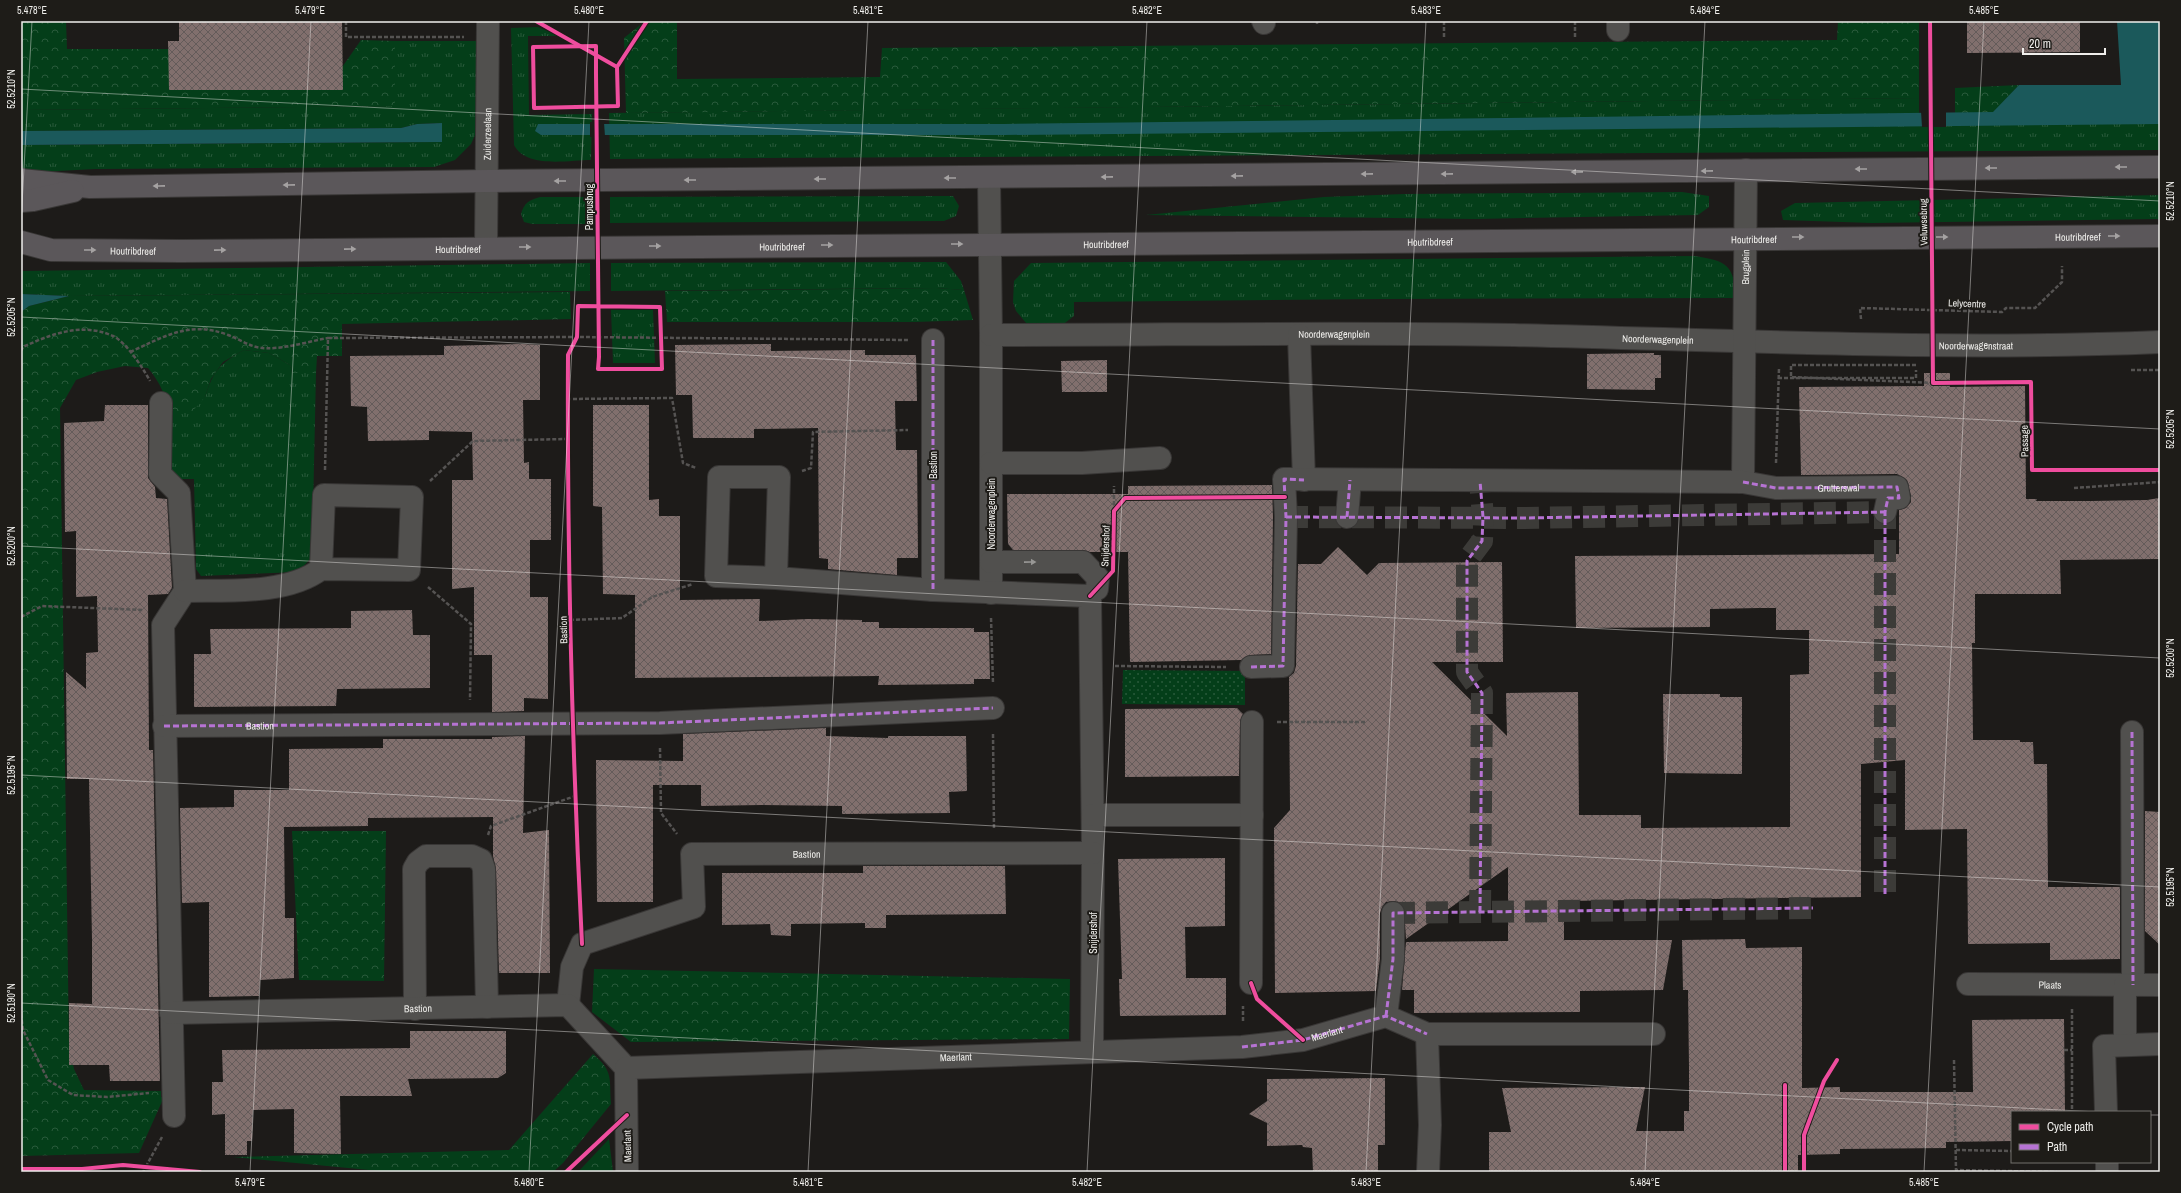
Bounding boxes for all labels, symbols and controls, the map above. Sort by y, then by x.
text: 5.478°E [17,4,47,17]
text: 5.479°E [295,4,325,17]
text: 5.480°E [574,4,604,17]
text: 5.481°E [853,4,883,17]
text: 5.482°E [1132,4,1162,17]
text: 5.483°E [1411,4,1441,17]
text: 5.484°E [1690,4,1720,17]
text: 5.485°E [1969,4,1999,17]
scale bar [2023,30,2105,56]
text: 20 m [2029,36,2051,52]
text: 52.5210°N [5,69,18,109]
street label: Zuiderzeelaan [481,108,494,160]
one-way arrow [2114,164,2127,170]
one-way arrow [1984,165,1997,171]
one-way arrow [1854,166,1867,172]
one-way arrow [1700,168,1713,174]
one-way arrow [1570,169,1583,175]
one-way arrow [1360,171,1373,177]
one-way arrow [1440,171,1453,177]
one-way arrow [1230,173,1243,179]
one-way arrow [1100,174,1113,180]
one-way arrow [944,175,956,182]
one-way arrow [813,176,826,182]
one-way arrow [683,177,696,183]
one-way arrow [553,178,566,184]
text: 52.5210°N [2164,181,2177,221]
one-way arrow [282,182,295,188]
one-way arrow [152,183,165,189]
street label: Pampusbrug [583,183,596,230]
street label: Veluwsebrug [1917,198,1930,246]
street label: Houtribdreef [2055,230,2101,244]
street label: Houtribdreef [1731,233,1777,246]
one-way arrow [2108,233,2121,239]
one-way arrow [1792,234,1805,240]
one-way arrow [1936,234,1949,240]
street label: Houtribdreef [1407,235,1453,249]
street label: Houtribdreef [1083,238,1129,251]
street label: Houtribdreef [759,240,806,254]
one-way arrow [951,240,963,247]
one-way arrow [821,242,834,248]
street label: Houtribdreef [435,243,482,256]
one-way arrow [649,243,662,249]
street label: Houtribdreef [110,244,157,258]
one-way arrow [519,244,532,250]
one-way arrow [344,246,357,252]
one-way arrow [84,247,97,253]
one-way arrow [214,247,227,253]
street label: Brugplein [1739,249,1752,285]
street label: Lelycentre [1948,296,1987,311]
text: 52.5205°N [5,297,18,337]
street label: Noorderwagenplein [1298,328,1370,341]
street label: Noorderwagenplein [1622,332,1694,347]
street label: Noorderwagenstraat [1939,339,2014,352]
text: 52.5205°N [2164,409,2177,449]
street label: Passage [2018,424,2031,457]
street label: Bastion [927,451,940,479]
street label: Noorderwagenplein [985,478,998,550]
street label: Grutterswal [1817,481,1860,495]
street label: Snijdershof [1098,524,1113,567]
text: 52.5200°N [5,526,18,566]
one-way arrow [1024,559,1037,565]
street label: Bastion [557,616,570,644]
text: 52.5200°N [2164,638,2177,678]
street label: Bastion [246,719,274,733]
text: 52.5195°N [5,755,18,795]
street label: Bastion [793,848,821,861]
text: 52.5195°N [2164,867,2177,907]
street label: Snijdershof [1087,912,1100,954]
street label: Plaats [2039,978,2061,991]
text: 52.5190°N [5,983,18,1023]
street label: Bastion [404,1002,432,1015]
street label: Maerlant [1310,1023,1345,1044]
street label: Maerlant [940,1050,973,1064]
legend [2011,1111,2151,1163]
text: Cycle path [2047,1119,2094,1135]
street label: Maerlant [621,1129,634,1162]
text: Path [2047,1139,2067,1155]
text: 5.479°E [235,1176,265,1189]
text: 5.480°E [514,1176,544,1189]
text: 5.481°E [793,1176,823,1189]
text: 5.482°E [1072,1176,1102,1189]
text: 5.483°E [1351,1176,1381,1189]
text: 5.484°E [1630,1176,1660,1189]
text: 5.485°E [1909,1176,1939,1189]

